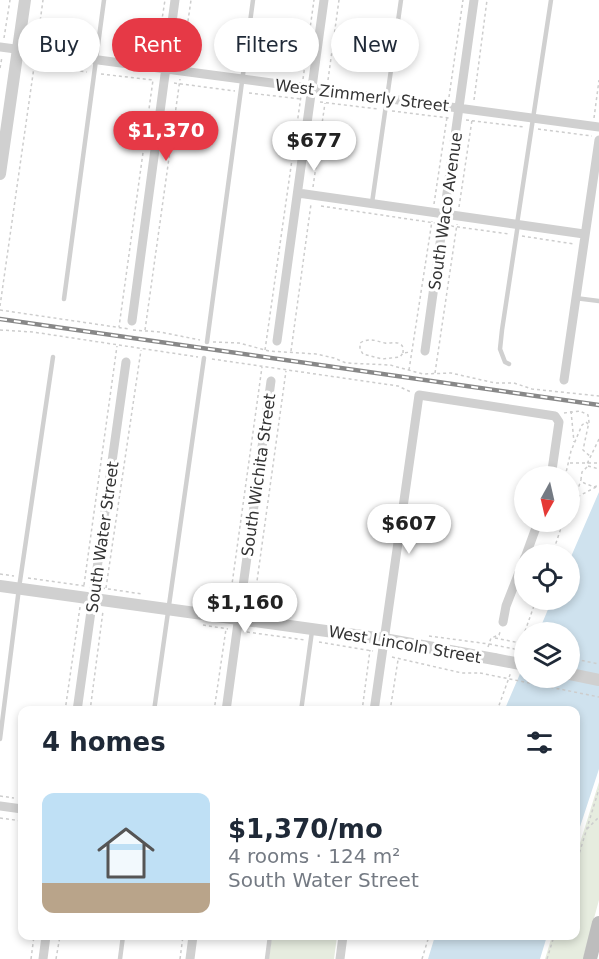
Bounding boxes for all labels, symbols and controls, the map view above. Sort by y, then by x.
chip: Buy [18,18,100,72]
chip: Rent [112,18,202,72]
chip: Filters [214,18,319,72]
chip: New [331,18,419,72]
street label: West Zimmerly Street [274,75,450,116]
pin: $1,370 [117,111,215,162]
text: $1,370 [127,118,205,142]
pin: $677 [278,121,350,172]
text: $677 [286,128,342,152]
street label: South Waco Avenue [425,131,466,291]
street label: South Wichita Street [238,392,279,558]
street label: South Water Street [82,460,123,614]
north arrow [514,466,580,532]
map controls [514,466,580,688]
pin: $607 [373,504,445,555]
text: $607 [381,511,437,535]
button: locate [514,544,580,610]
pin: $1,160 [196,583,294,634]
text: $1,160 [206,590,284,614]
street label: West Lincoln Street [327,622,483,667]
button: layers [514,622,580,688]
icon: filters [523,726,556,759]
text: 4 homes [42,727,166,757]
text: $1,370/mo [228,814,383,844]
icon: home [90,817,162,889]
text: 4 rooms · 124 m² [228,844,400,868]
text: South Water Street [228,868,419,892]

